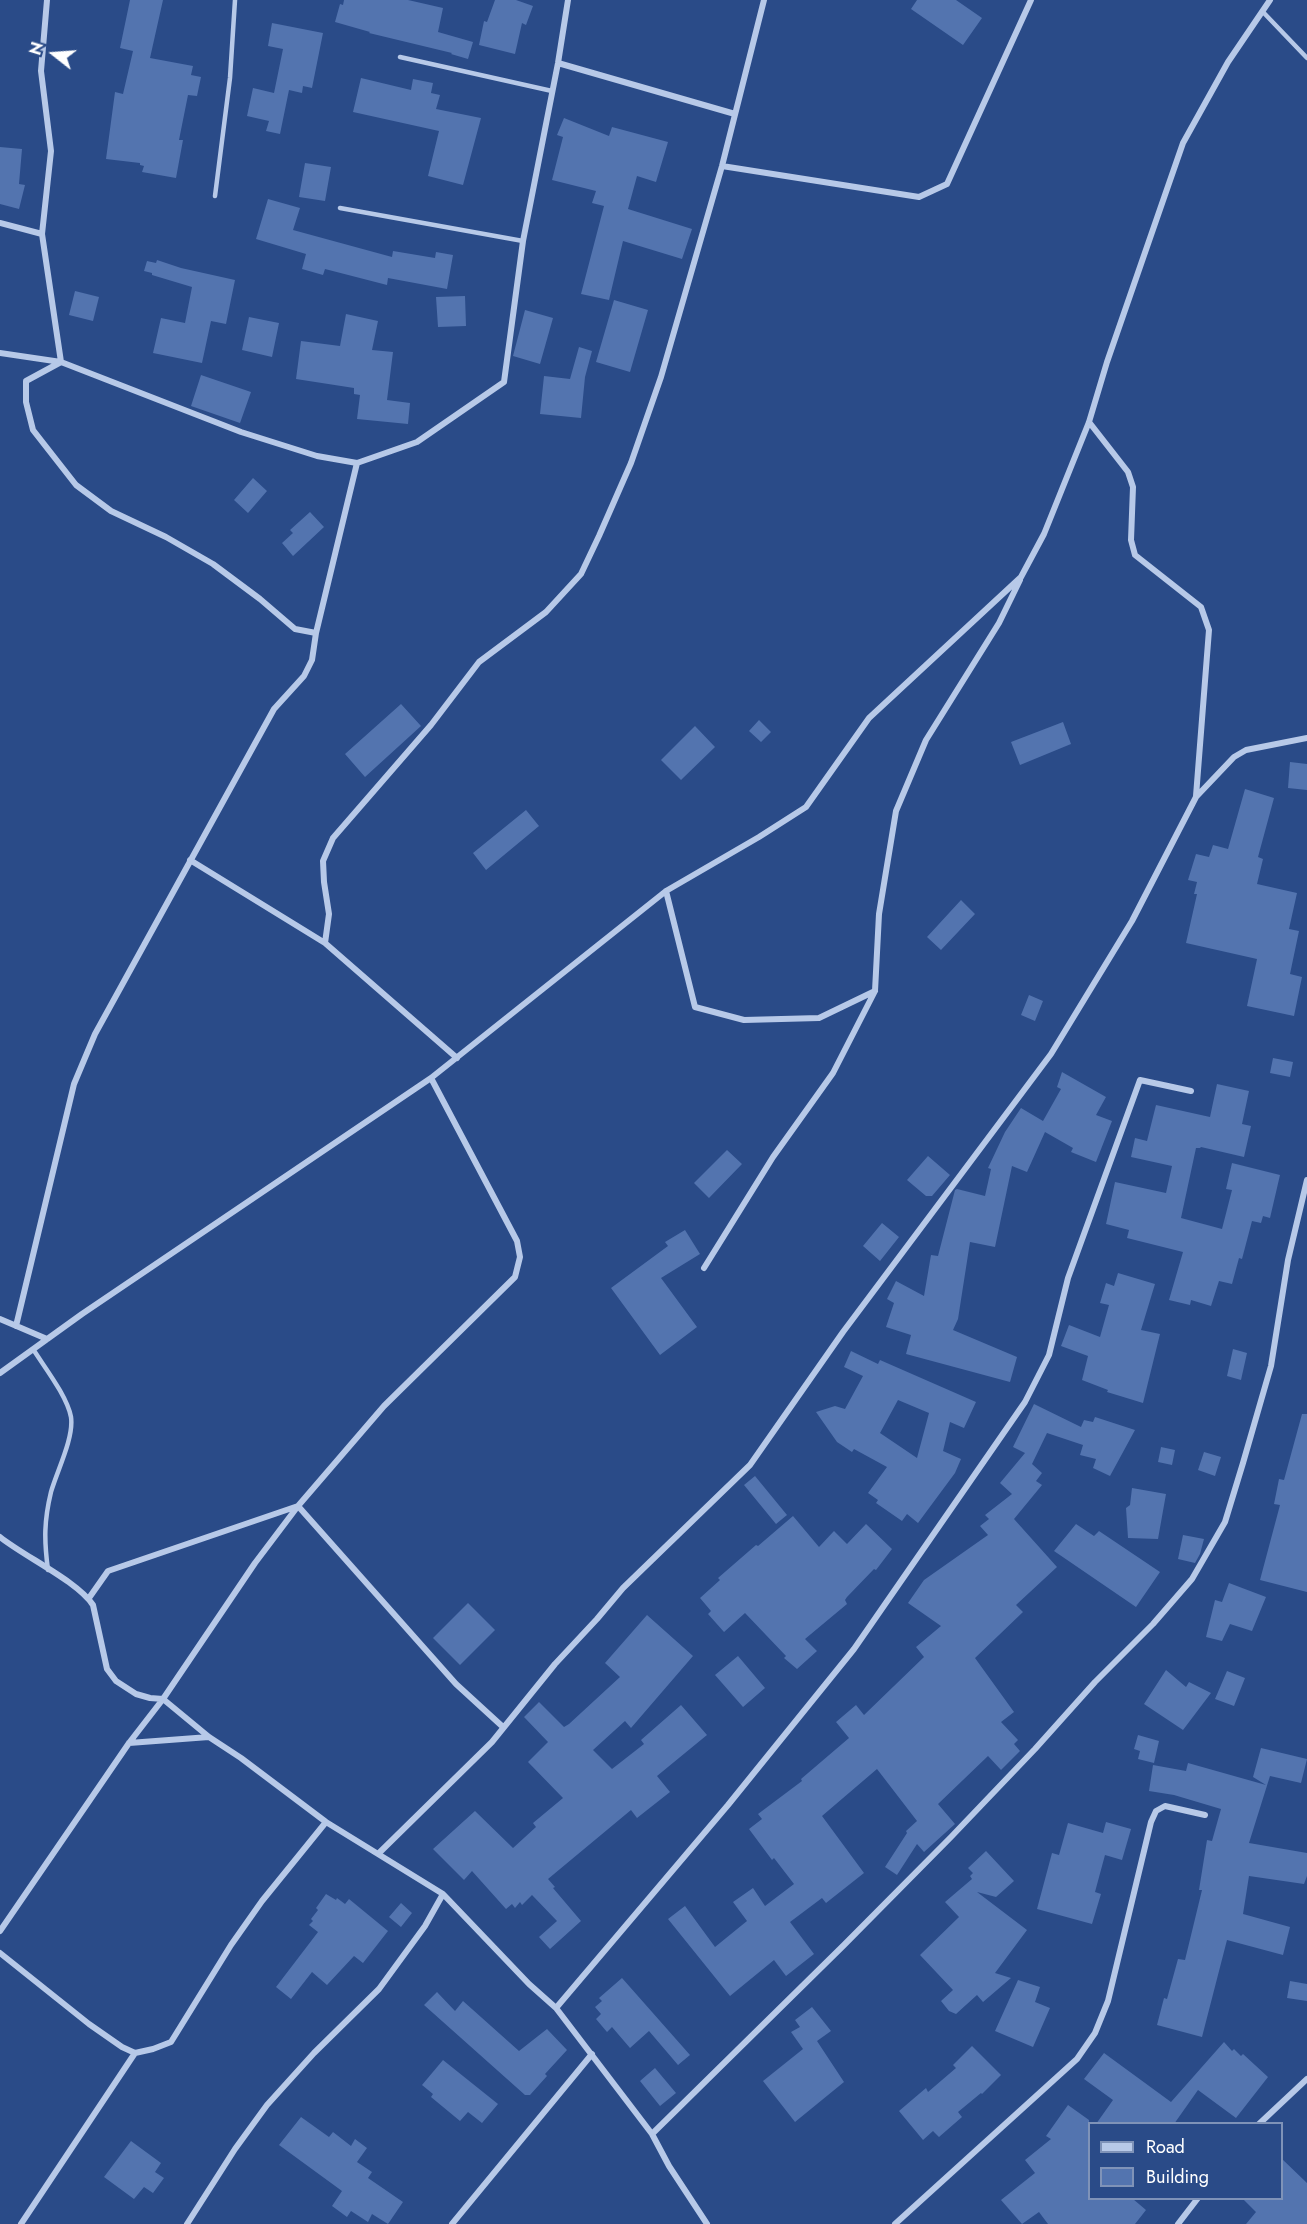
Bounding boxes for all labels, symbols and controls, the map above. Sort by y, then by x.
north arrow [24,24,84,84]
text: N [23,39,49,58]
legend [1088,2122,1283,2200]
text: Road [1146,2134,1185,2160]
text: Building [1146,2164,1209,2190]

